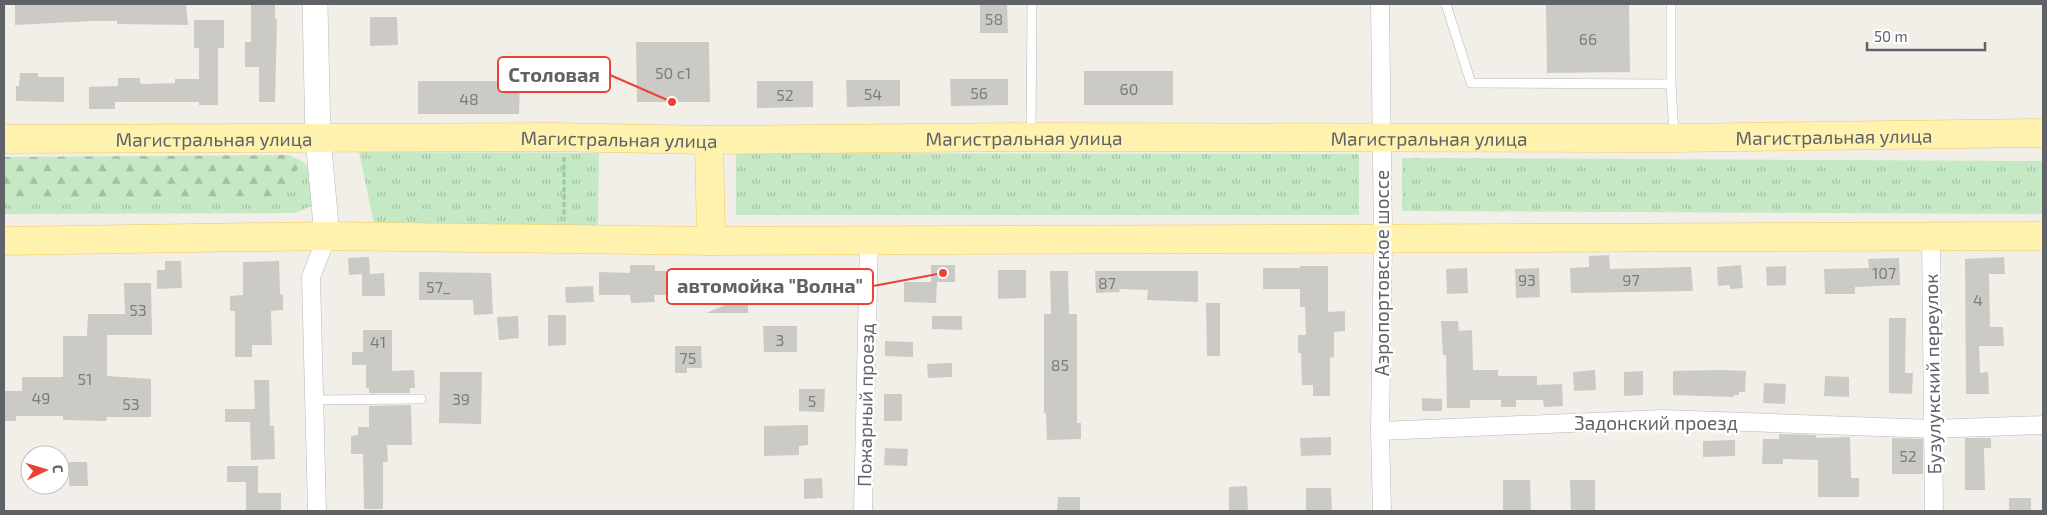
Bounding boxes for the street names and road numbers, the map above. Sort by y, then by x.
street label: Магистральная улица [1735,123,1933,149]
street label: Магистральная улица [520,125,718,152]
street label: Магистральная улица [925,125,1123,150]
street label: Магистральная улица [115,126,313,151]
street label: Магистральная улица [1330,126,1528,150]
street label: Аэропортовское шоссе [1370,170,1393,376]
street label: Бузулукский переулок [1919,273,1946,475]
street label: Пожарный проезд [852,323,878,487]
street label: Задонский проезд [1574,411,1738,434]

